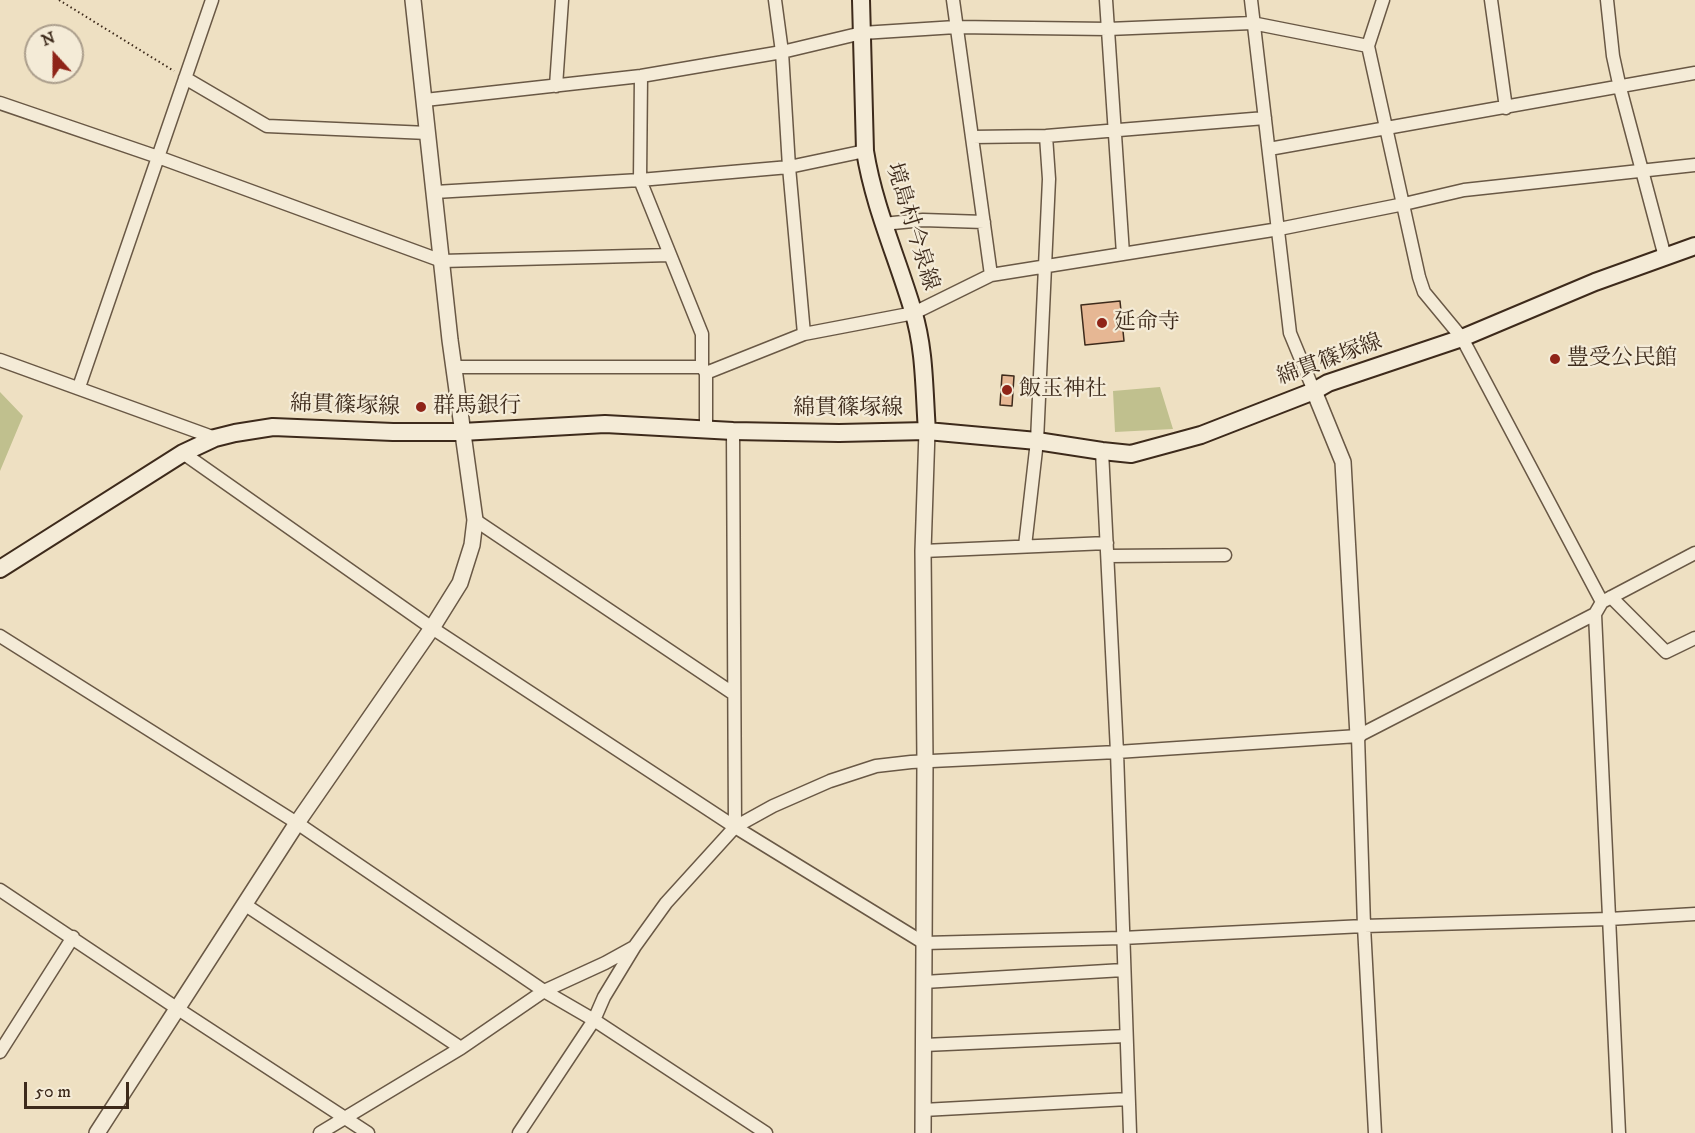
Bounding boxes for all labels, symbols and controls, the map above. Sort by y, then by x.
north arrow [24,24,84,84]
text: N [39,27,58,51]
street label: 境島村今泉線 [879,160,943,294]
place label: 延命寺 [1114,310,1180,336]
marker: 延命寺 [1095,316,1109,330]
street label: 綿貫篠塚線 [1274,330,1386,392]
place label: 豊受公民館 [1567,346,1677,372]
marker: 豊受公民館 [1548,352,1562,366]
place label: 飯玉神社 [1019,377,1107,403]
marker: 飯玉神社 [1000,383,1014,397]
street label: 綿貫篠塚線 [290,392,400,422]
place label: 群馬銀行 [433,394,521,420]
street label: 綿貫篠塚線 [793,396,903,422]
marker: 群馬銀行 [414,400,428,414]
scale bar [27,1070,132,1108]
text: 50 m [35,1081,71,1103]

